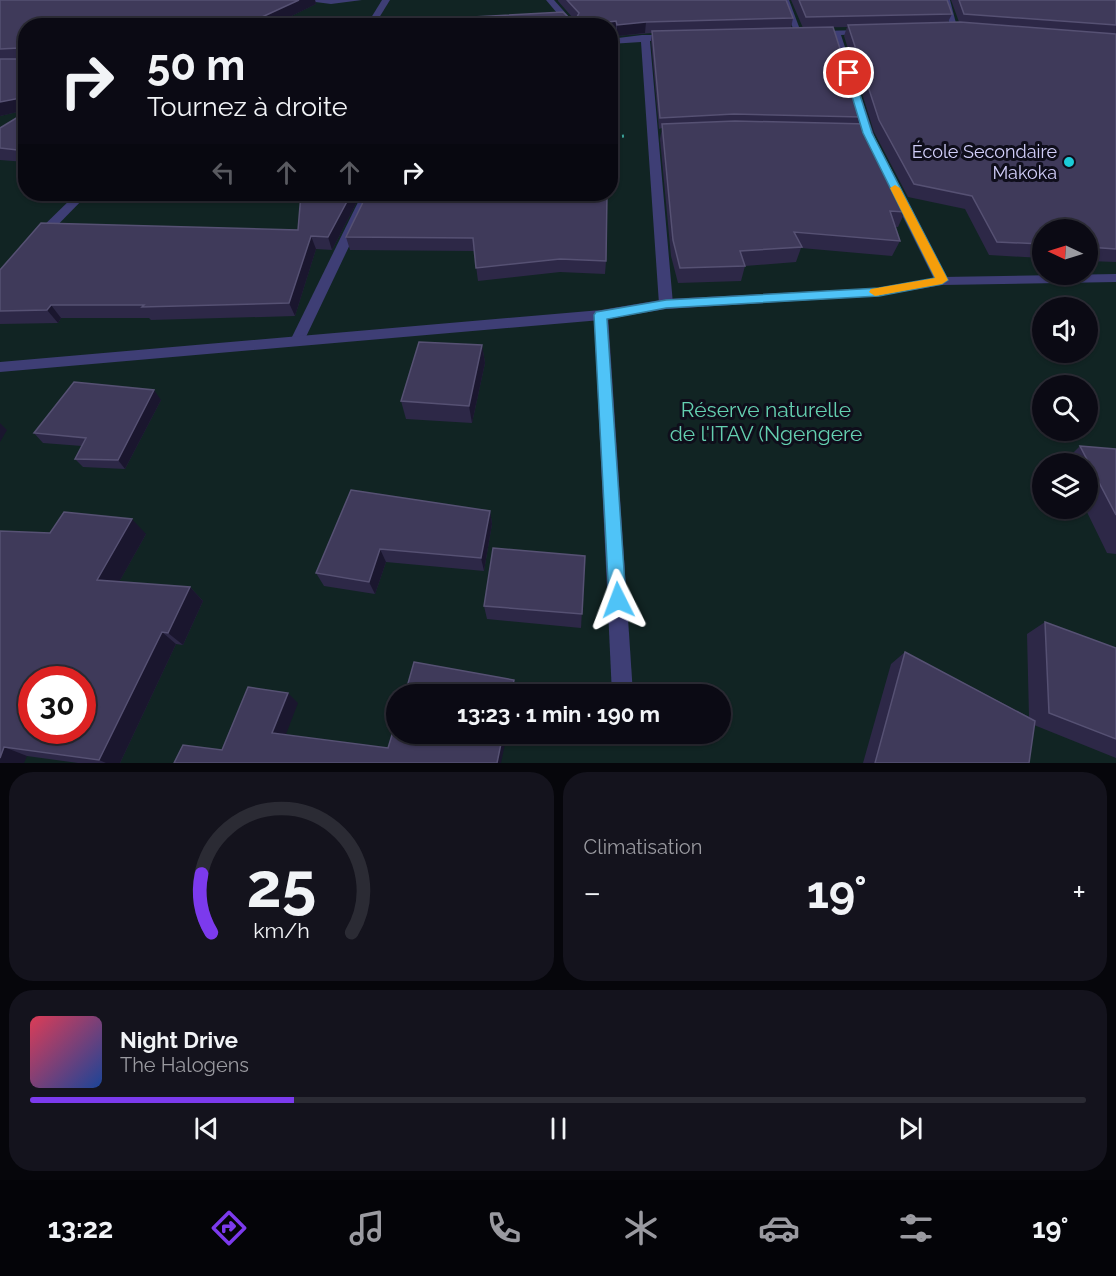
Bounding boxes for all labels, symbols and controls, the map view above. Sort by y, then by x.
text: 50 m [147,41,245,90]
icon: right [48,42,126,120]
pin [823,47,874,98]
icon: arrive [832,56,865,89]
text: Tournez à droite [147,91,348,122]
place label: École Secondaire Makoka [912,140,1057,183]
marker: École Secondaire Makoka [1062,155,1076,169]
icon: left [207,156,240,189]
icon: ahead [270,156,303,189]
icon: ahead [333,156,366,189]
icon: right [396,156,429,189]
north arrow [1032,219,1098,285]
map controls [1032,219,1098,519]
button: sound [1032,297,1098,363]
button: search [1032,375,1098,441]
park label: Réserve naturelle de l'ITAV (Ngengere [670,397,862,446]
button: layers [1032,453,1098,519]
position arrow [586,568,650,632]
speed limit sign: 30 [18,666,96,744]
text: 13:23 · 1 min · 190 m [457,701,660,727]
text: Climatisation [584,835,702,859]
text: 25 [246,848,316,922]
text: 19° [807,866,867,919]
text: − [584,873,601,912]
text: + [1072,873,1086,912]
text: km/h [253,919,310,944]
text: Night Drive [120,1027,238,1053]
text: The Halogens [120,1053,249,1077]
icon: previous [190,1112,223,1145]
icon: pause [542,1112,575,1145]
icon: next [894,1112,927,1145]
icon: directions [208,1207,250,1249]
icon: music [346,1207,388,1249]
icon: phone [483,1207,525,1249]
icon: climate [620,1207,662,1249]
icon: car [758,1207,800,1249]
icon: filters [895,1207,937,1249]
text: 13:22 [48,1213,113,1244]
text: 19° [1032,1213,1068,1244]

